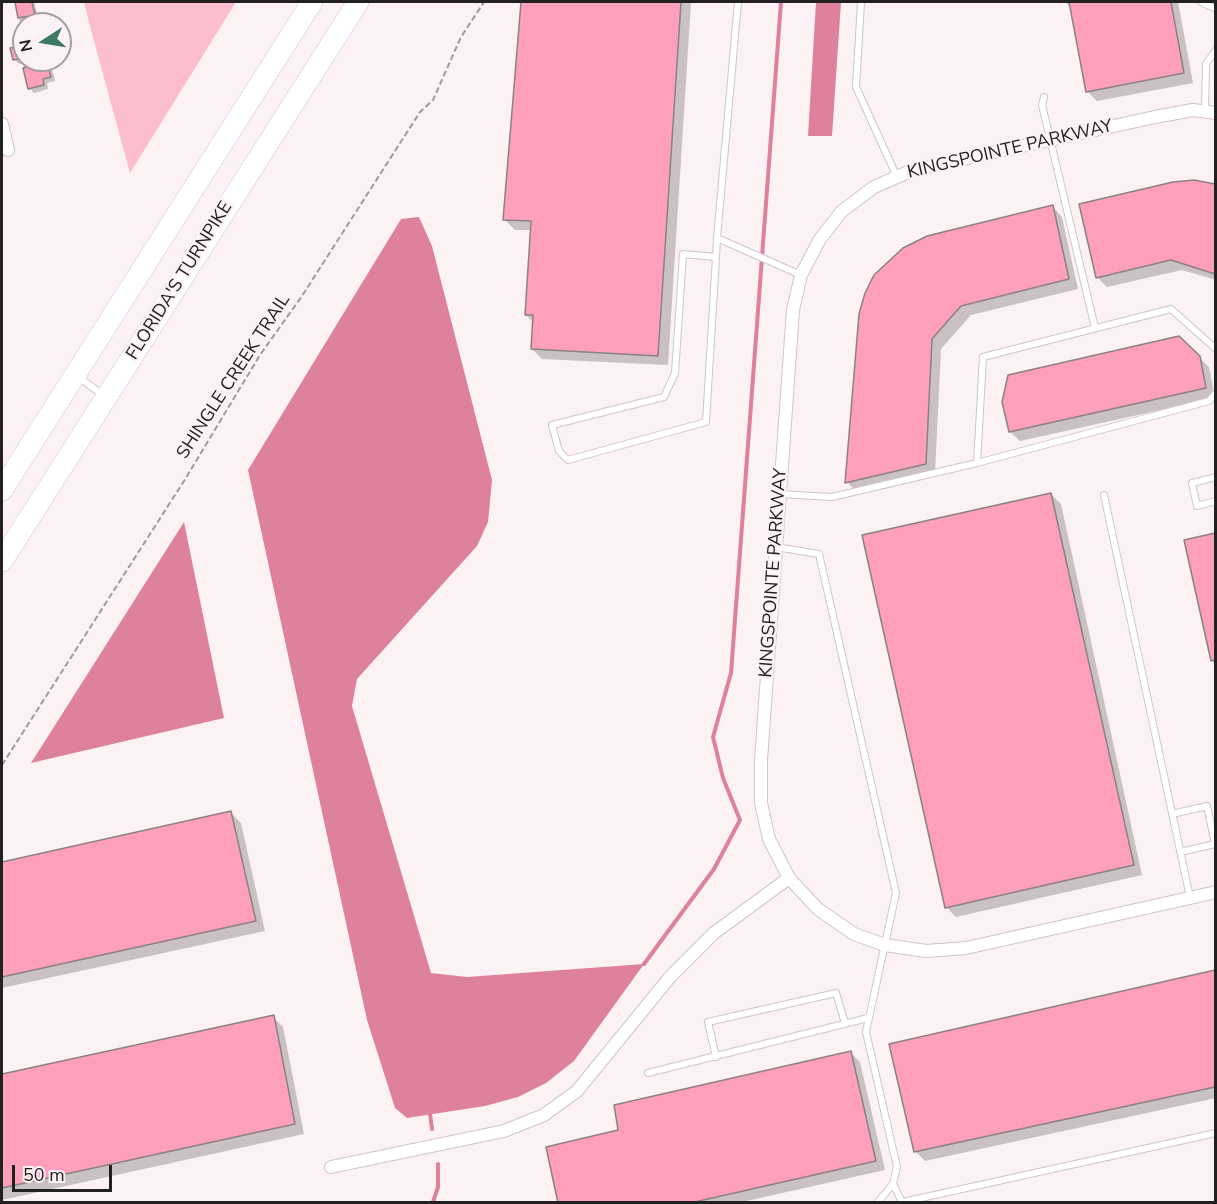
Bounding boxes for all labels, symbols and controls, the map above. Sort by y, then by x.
north arrow [12,12,72,72]
text: N [14,37,38,53]
street label: KINGSPOINTE PARKWAY [905,116,1115,184]
street label: FLORIDA'S TURNPIKE [123,198,237,364]
street label: SHINGLE CREEK TRAIL [173,291,295,463]
street label: KINGSPOINTE PARKWAY [756,467,792,679]
scale bar [15,1153,116,1191]
text: 50 m [23,1163,65,1187]

